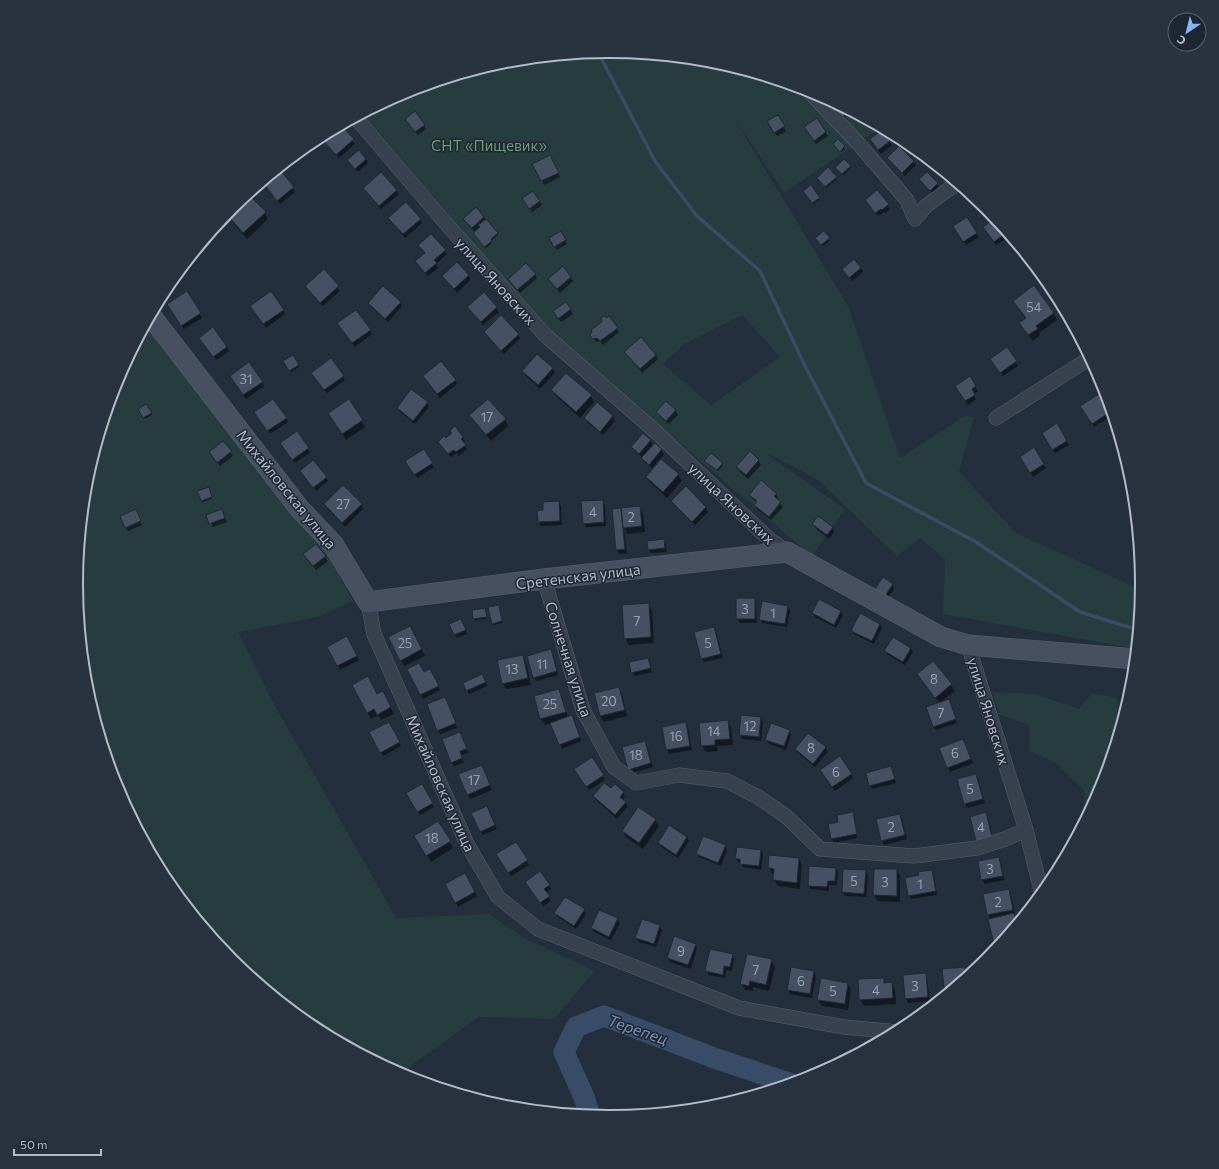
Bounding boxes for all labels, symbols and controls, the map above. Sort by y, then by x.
north arrow [1167,12,1207,52]
text: С [1174,33,1188,48]
park label: СНТ «Пищевик» [431,136,547,154]
street label: улица Яновских [452,234,540,328]
house number: 54 [1026,299,1042,315]
house number: 31 [240,371,252,387]
house number: 17 [481,409,493,425]
street label: Михайловская улица [233,426,341,552]
street label: улица Яновских [685,458,779,548]
house number: 27 [336,496,350,512]
house number: 4 [589,504,597,520]
house number: 2 [627,509,635,525]
street label: Сретенская улица [515,559,641,593]
street label: Солнечная улица [542,599,596,719]
house number: 3 [741,601,749,617]
house number: 1 [770,605,776,621]
house number: 7 [634,613,641,629]
house number: 25 [398,635,412,651]
house number: 5 [704,635,712,651]
street label: улица Яновских [964,655,1014,767]
house number: 11 [536,656,548,672]
house number: 13 [506,661,518,677]
house number: 8 [930,671,938,687]
house number: 20 [601,693,617,709]
house number: 25 [543,696,557,712]
house number: 7 [938,705,945,721]
street label: Михайловская улица [403,712,479,854]
house number: 12 [744,718,756,734]
house number: 14 [707,723,721,739]
house number: 16 [669,728,683,744]
house number: 8 [807,740,815,756]
house number: 6 [951,745,959,761]
house number: 18 [629,747,643,763]
house number: 6 [832,764,840,780]
house number: 17 [468,772,480,788]
house number: 5 [966,781,974,797]
house number: 2 [887,819,895,835]
house number: 4 [977,819,985,835]
house number: 18 [425,830,439,846]
house number: 3 [986,861,994,877]
house number: 5 [850,873,858,889]
house number: 3 [881,874,889,890]
house number: 1 [917,876,923,892]
house number: 2 [994,894,1002,910]
house number: 9 [677,943,685,959]
house number: 7 [753,962,760,978]
house number: 6 [797,973,805,989]
house number: 3 [911,978,919,994]
house number: 4 [872,982,880,998]
house number: 5 [829,983,837,999]
water label: Терепец [606,1010,670,1048]
scale bar [14,1131,101,1157]
text: 50 m [20,1137,48,1151]

